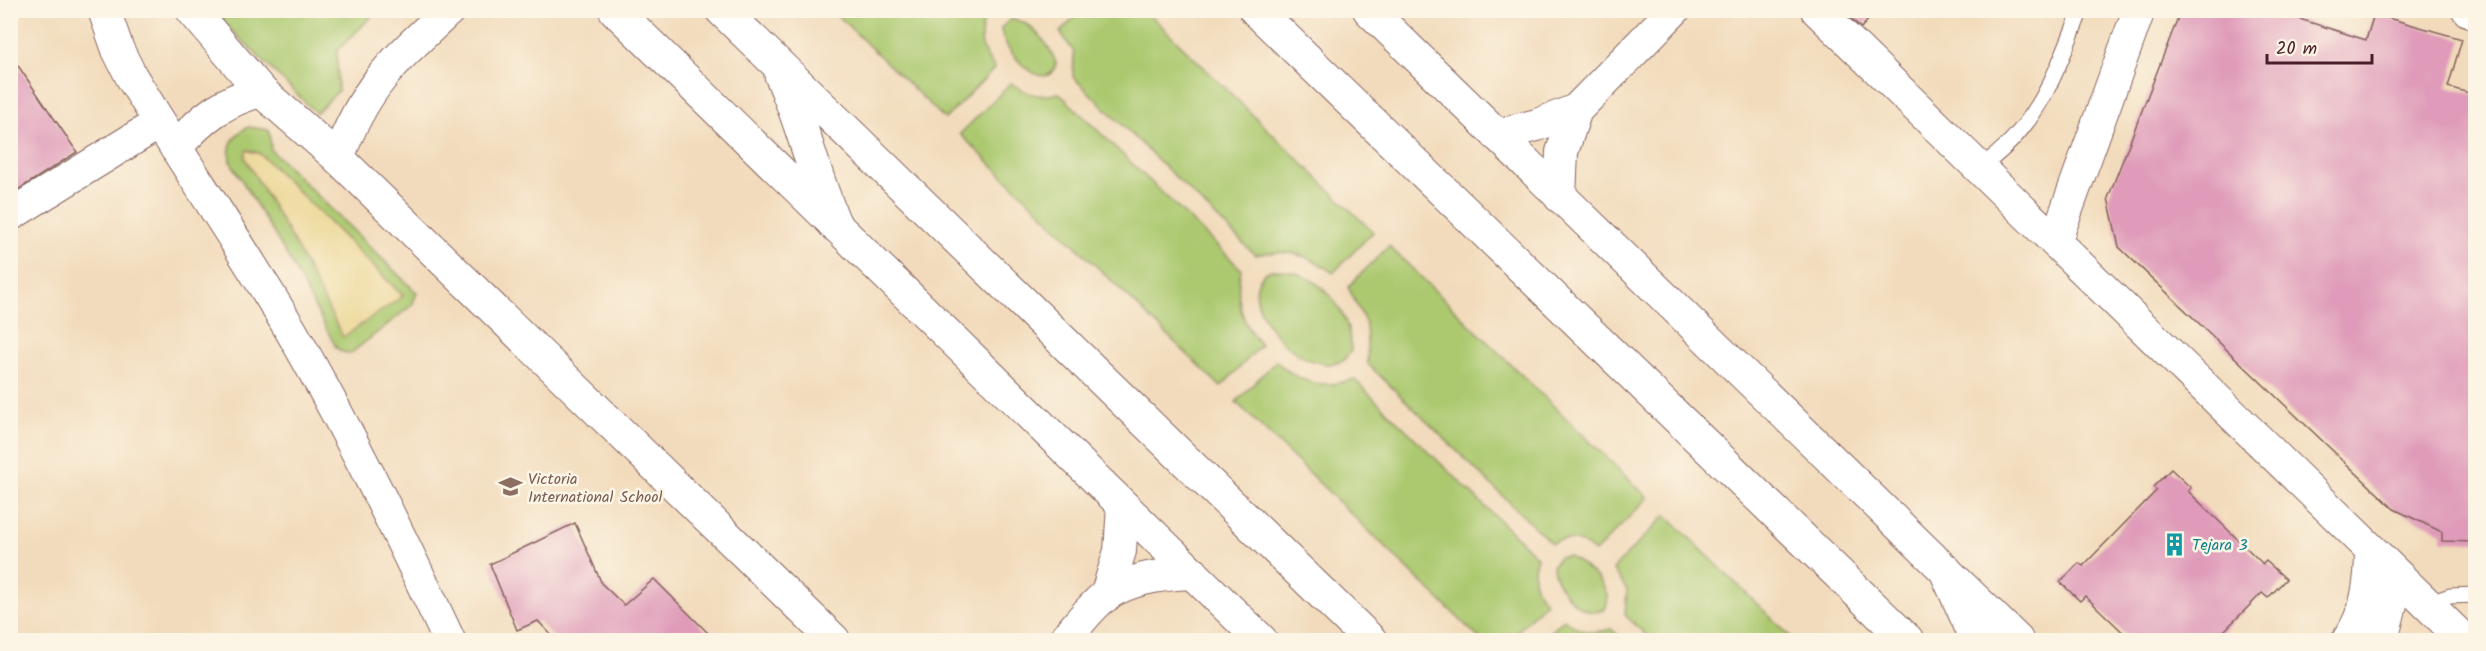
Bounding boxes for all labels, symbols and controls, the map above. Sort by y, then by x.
scale bar [2267,27,2372,65]
text: 20 m [2276,35,2317,64]
place label: Victoria International School [528,467,663,510]
school or university icon: Victoria International School [497,474,523,500]
building icon: Tejara 3 [2161,531,2187,557]
place label: Tejara 3 [2192,533,2248,558]

